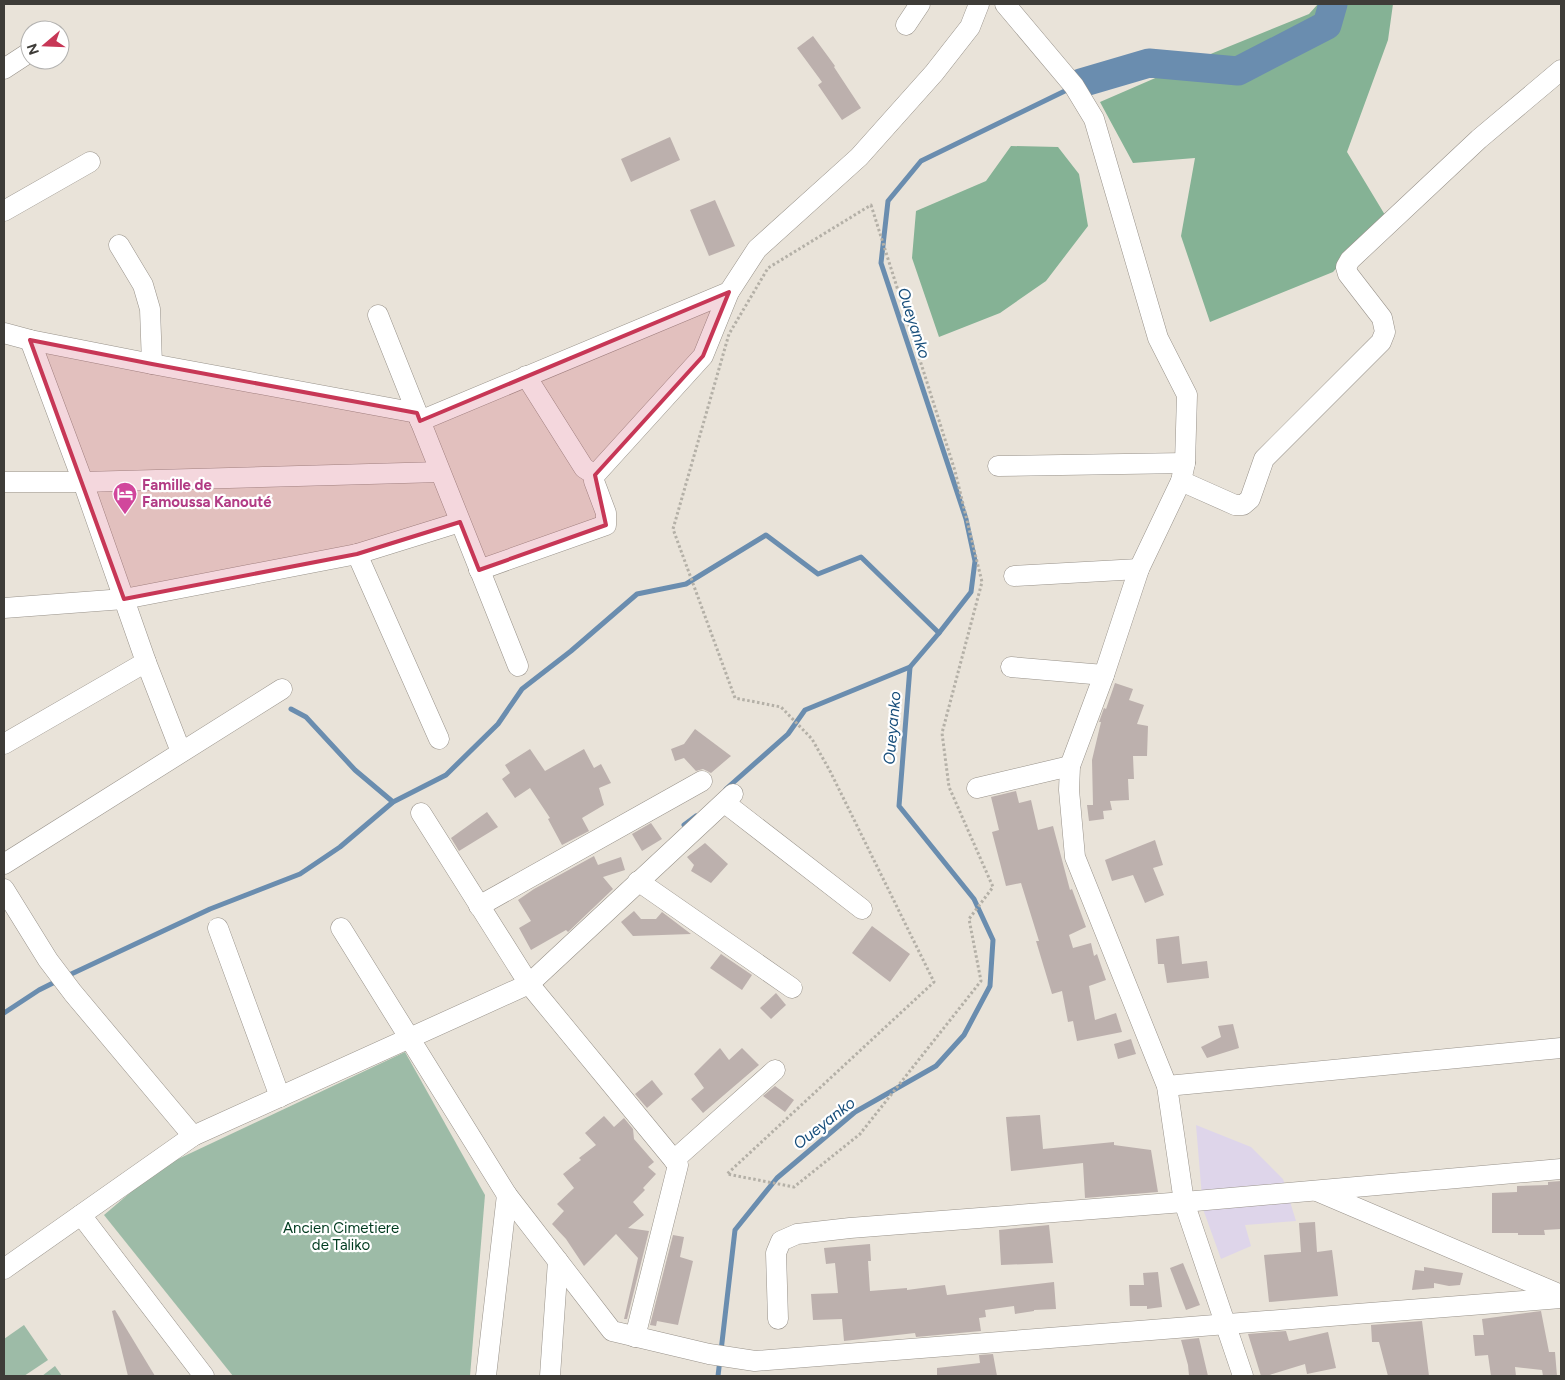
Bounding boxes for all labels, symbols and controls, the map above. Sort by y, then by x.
north arrow [20,20,70,70]
text: N [23,41,43,57]
water label: Oueyanko [894,285,934,361]
place label: Famille de Famoussa Kanouté [142,476,272,511]
hotel icon: Famille de Famoussa Kanouté [112,481,138,515]
water label: Oueyanko [879,691,905,765]
water label: Oueyanko [789,1093,859,1153]
park label: Ancien Cimetiere de Taliko [283,1219,399,1254]

